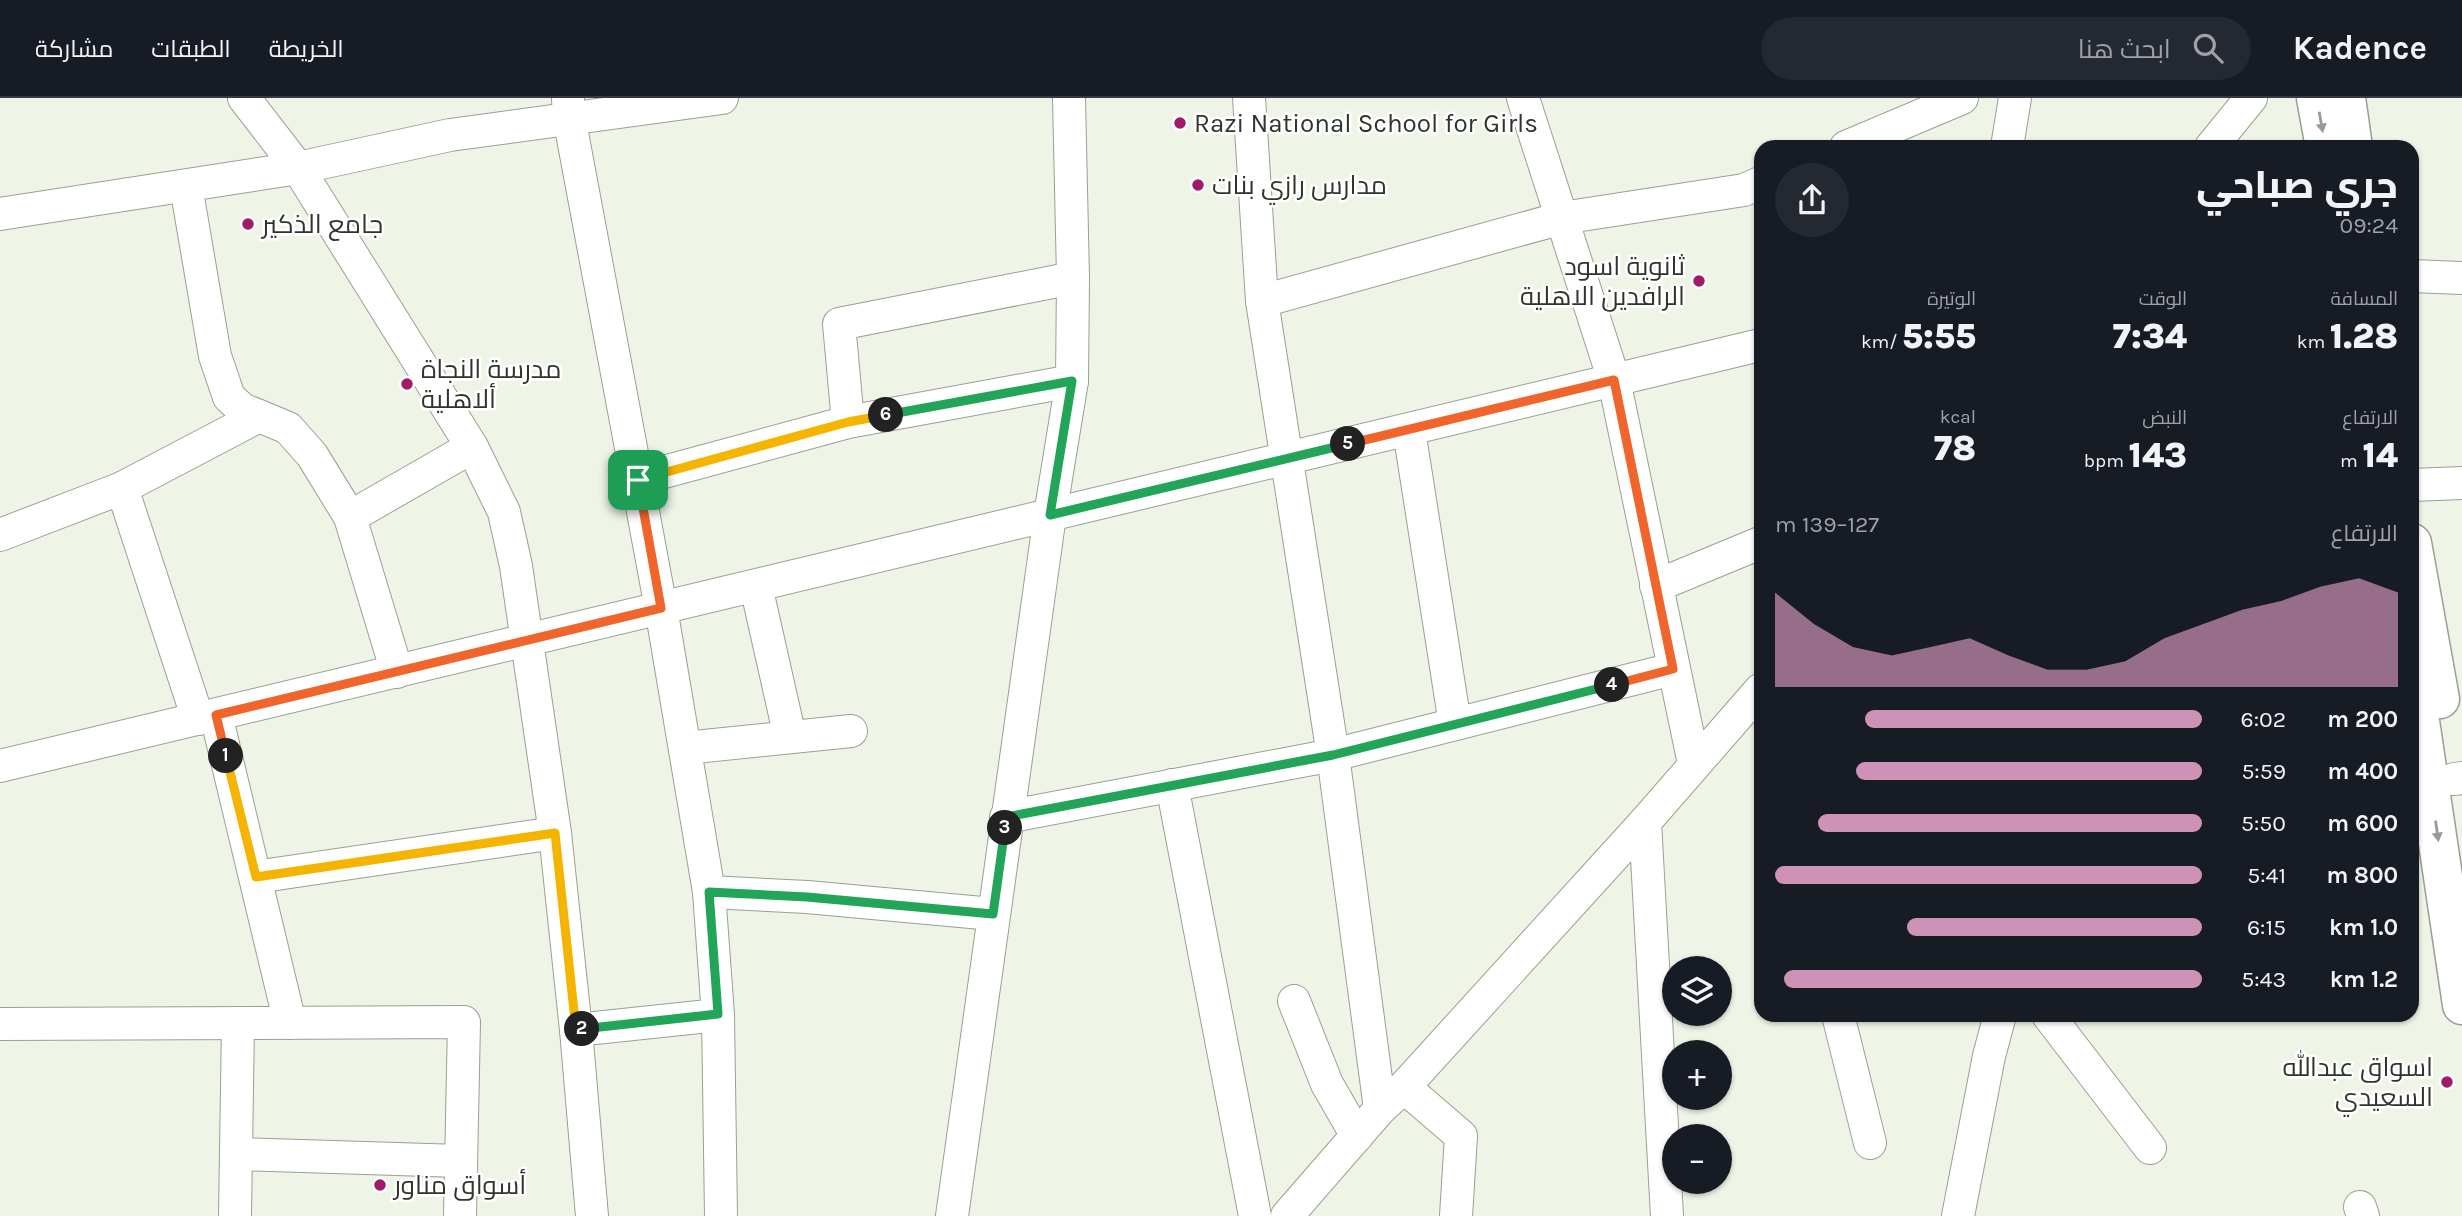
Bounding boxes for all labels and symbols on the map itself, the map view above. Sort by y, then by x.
place label: Razi National School for Girls [1194,108,1538,139]
one-way arrow [2316,112,2327,134]
marker: Razi National School for Girls [1172,115,1188,131]
place label: مدارس رازي بنات [1212,170,1387,205]
marker: مدارس رازي بنات [1190,177,1206,193]
place label: جامع الذكير [260,209,383,241]
marker: جامع الذكير [240,216,256,232]
place label: ثانوية اسود الرافدين الاهلية [1520,251,1685,312]
marker: ثانوية اسود الرافدين الاهلية [1691,273,1707,289]
place label: مدرسة النجاة ألاهلية [421,354,561,415]
marker: مدرسة النجاة ألاهلية [399,376,415,392]
pin: 6 [868,398,903,432]
pin: 5 [1330,426,1366,462]
pin [608,450,668,510]
pin: 4 [1594,668,1630,702]
pin: 1 [208,738,244,774]
pin: 3 [988,810,1023,846]
one-way arrow [2432,820,2443,842]
pin: 2 [564,1012,600,1046]
place label: اسواق عبدالله السعيدي [2283,1050,2433,1117]
marker: اسواق عبدالله السعيدي [2439,1074,2455,1090]
place label: أسواق مناور [392,1168,526,1201]
marker: أسواق مناور [372,1177,388,1193]

